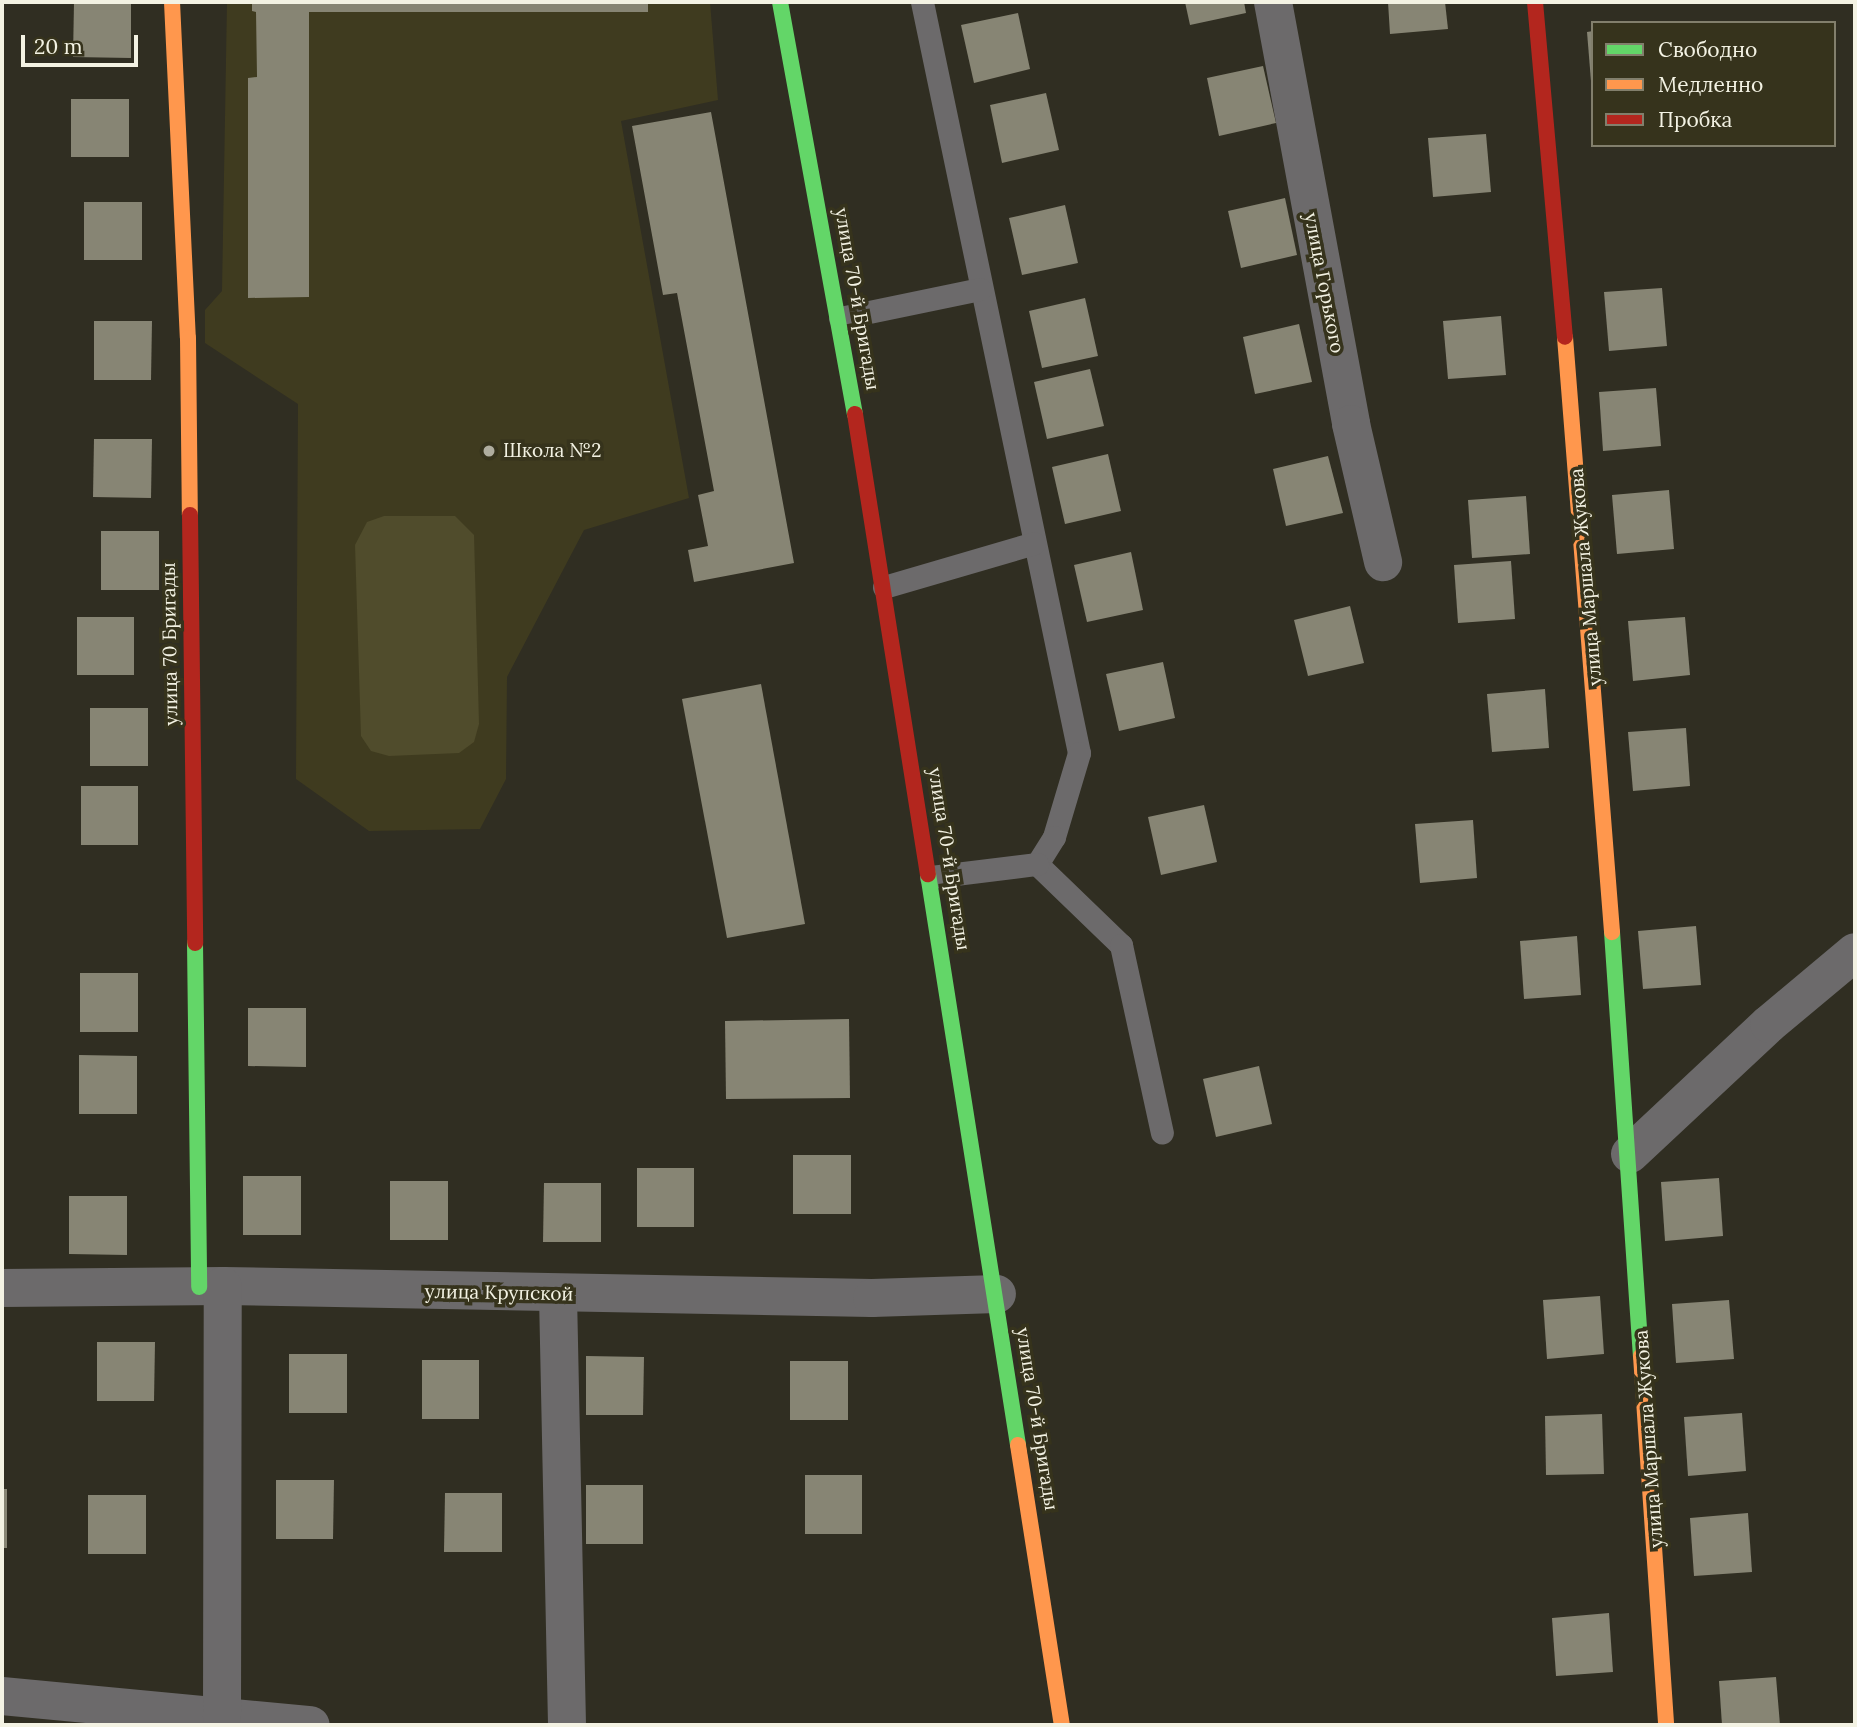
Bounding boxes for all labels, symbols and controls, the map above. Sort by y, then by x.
scale bar [24,21,142,65]
legend [1591,21,1836,147]
text: 20 m [34,33,83,60]
text: Свободно [1658,36,1757,63]
text: Медленно [1658,71,1763,98]
text: Пробка [1658,106,1732,133]
street label: улица 70-й Бригады [830,206,884,392]
street label: улица Горького [1299,211,1349,355]
place label: Школа №2 [503,440,601,462]
marker: Школа №2 [481,443,497,459]
street label: улица Маршала Жукова [1565,467,1607,687]
street label: улица 70 Бригады [157,562,183,726]
street label: улица 70-й Бригады [923,766,975,952]
street label: улица Крупской [424,1280,574,1306]
street label: улица 70-й Бригады [1011,1326,1063,1512]
street label: улица Маршала Жукова [1630,1329,1668,1549]

